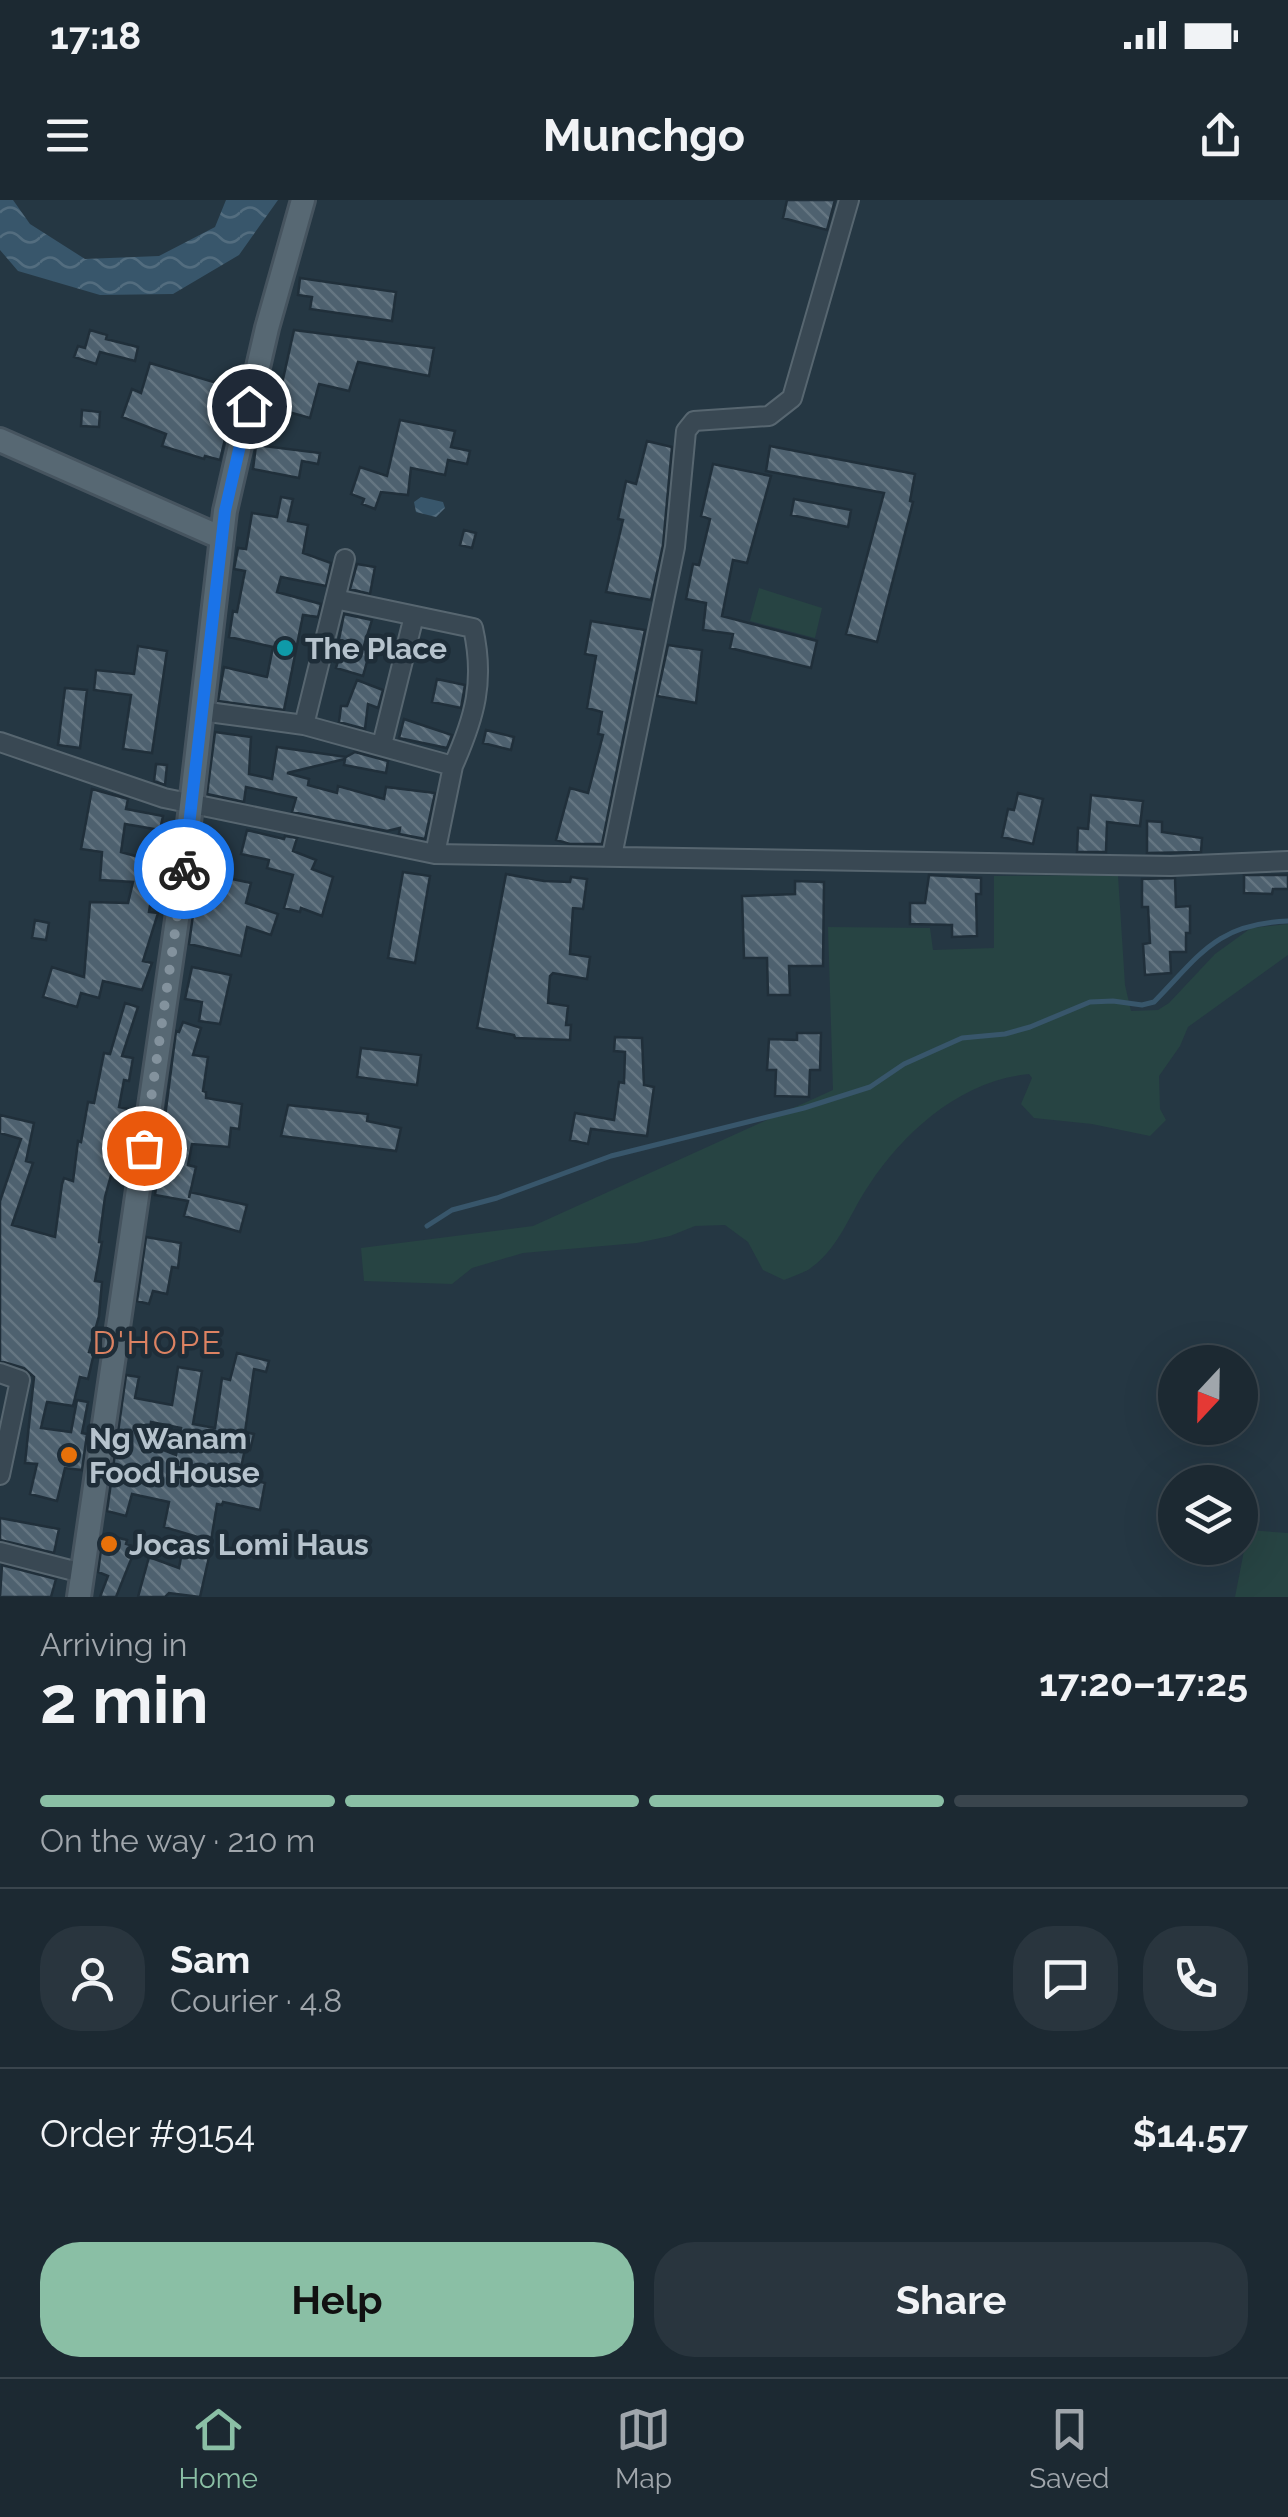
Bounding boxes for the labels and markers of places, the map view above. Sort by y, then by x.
pin [207,364,292,449]
place label: The Place [305,631,447,666]
marker: The Place [274,637,296,659]
pin [102,1106,187,1191]
place label: Ng Wanam Food House [89,1421,260,1490]
marker: Ng Wanam Food House [58,1444,80,1466]
place label: Jocas Lomi Haus [129,1527,369,1562]
marker: Jocas Lomi Haus [98,1533,120,1555]

